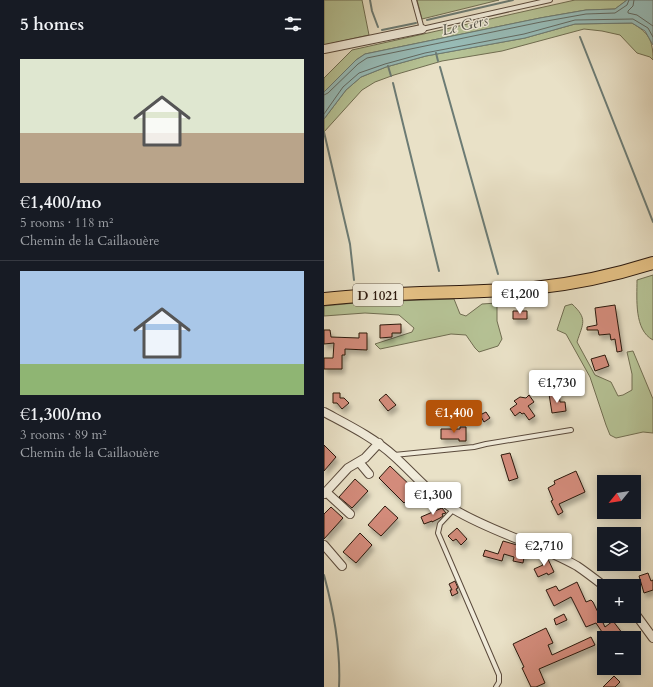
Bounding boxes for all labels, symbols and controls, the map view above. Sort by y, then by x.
water label: Le Gers [440,10,490,40]
text: 5 homes [20,13,84,36]
icon: filters [282,13,304,35]
icon: home [126,85,198,157]
text: €1,400/mo [20,191,102,214]
text: 5 rooms · 118 m² [20,214,113,232]
text: Chemin de la Caillaouère [20,232,159,250]
pin: €1,200 [487,281,553,315]
road number: D 1021 [353,284,403,306]
text: €1,200 [501,285,539,303]
icon: home [126,297,198,369]
pin: €1,730 [524,370,590,404]
text: €1,730 [538,374,576,392]
pin: €1,400 [421,400,487,434]
text: €1,300/mo [20,403,102,426]
text: €1,400 [435,404,473,422]
text: 3 rooms · 89 m² [20,426,107,444]
text: Chemin de la Caillaouère [20,444,159,462]
north arrow [597,475,641,519]
map controls [597,475,641,675]
pin: €1,300 [400,482,466,516]
text: €1,300 [414,486,452,504]
button: layers [597,527,641,571]
pin: €2,710 [511,533,577,567]
text: €2,710 [525,537,563,555]
button: + [597,579,641,623]
button: − [597,631,641,675]

